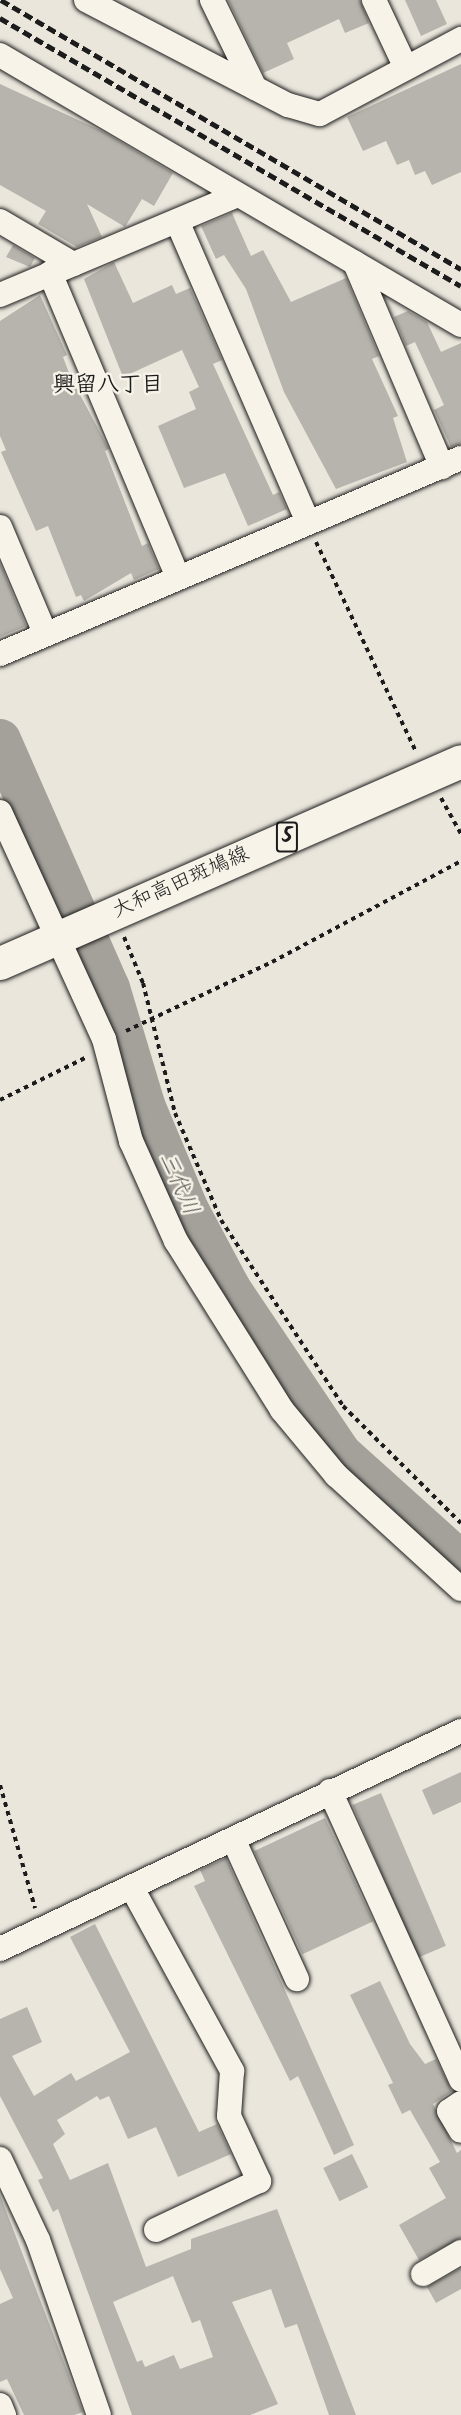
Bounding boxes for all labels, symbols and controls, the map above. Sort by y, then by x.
district label: 興留八丁目 [53,373,163,399]
road number: 5 [275,820,299,854]
street label: 大和高田斑鳩線 [109,842,253,924]
water label: 三代川 [153,1148,203,1220]

